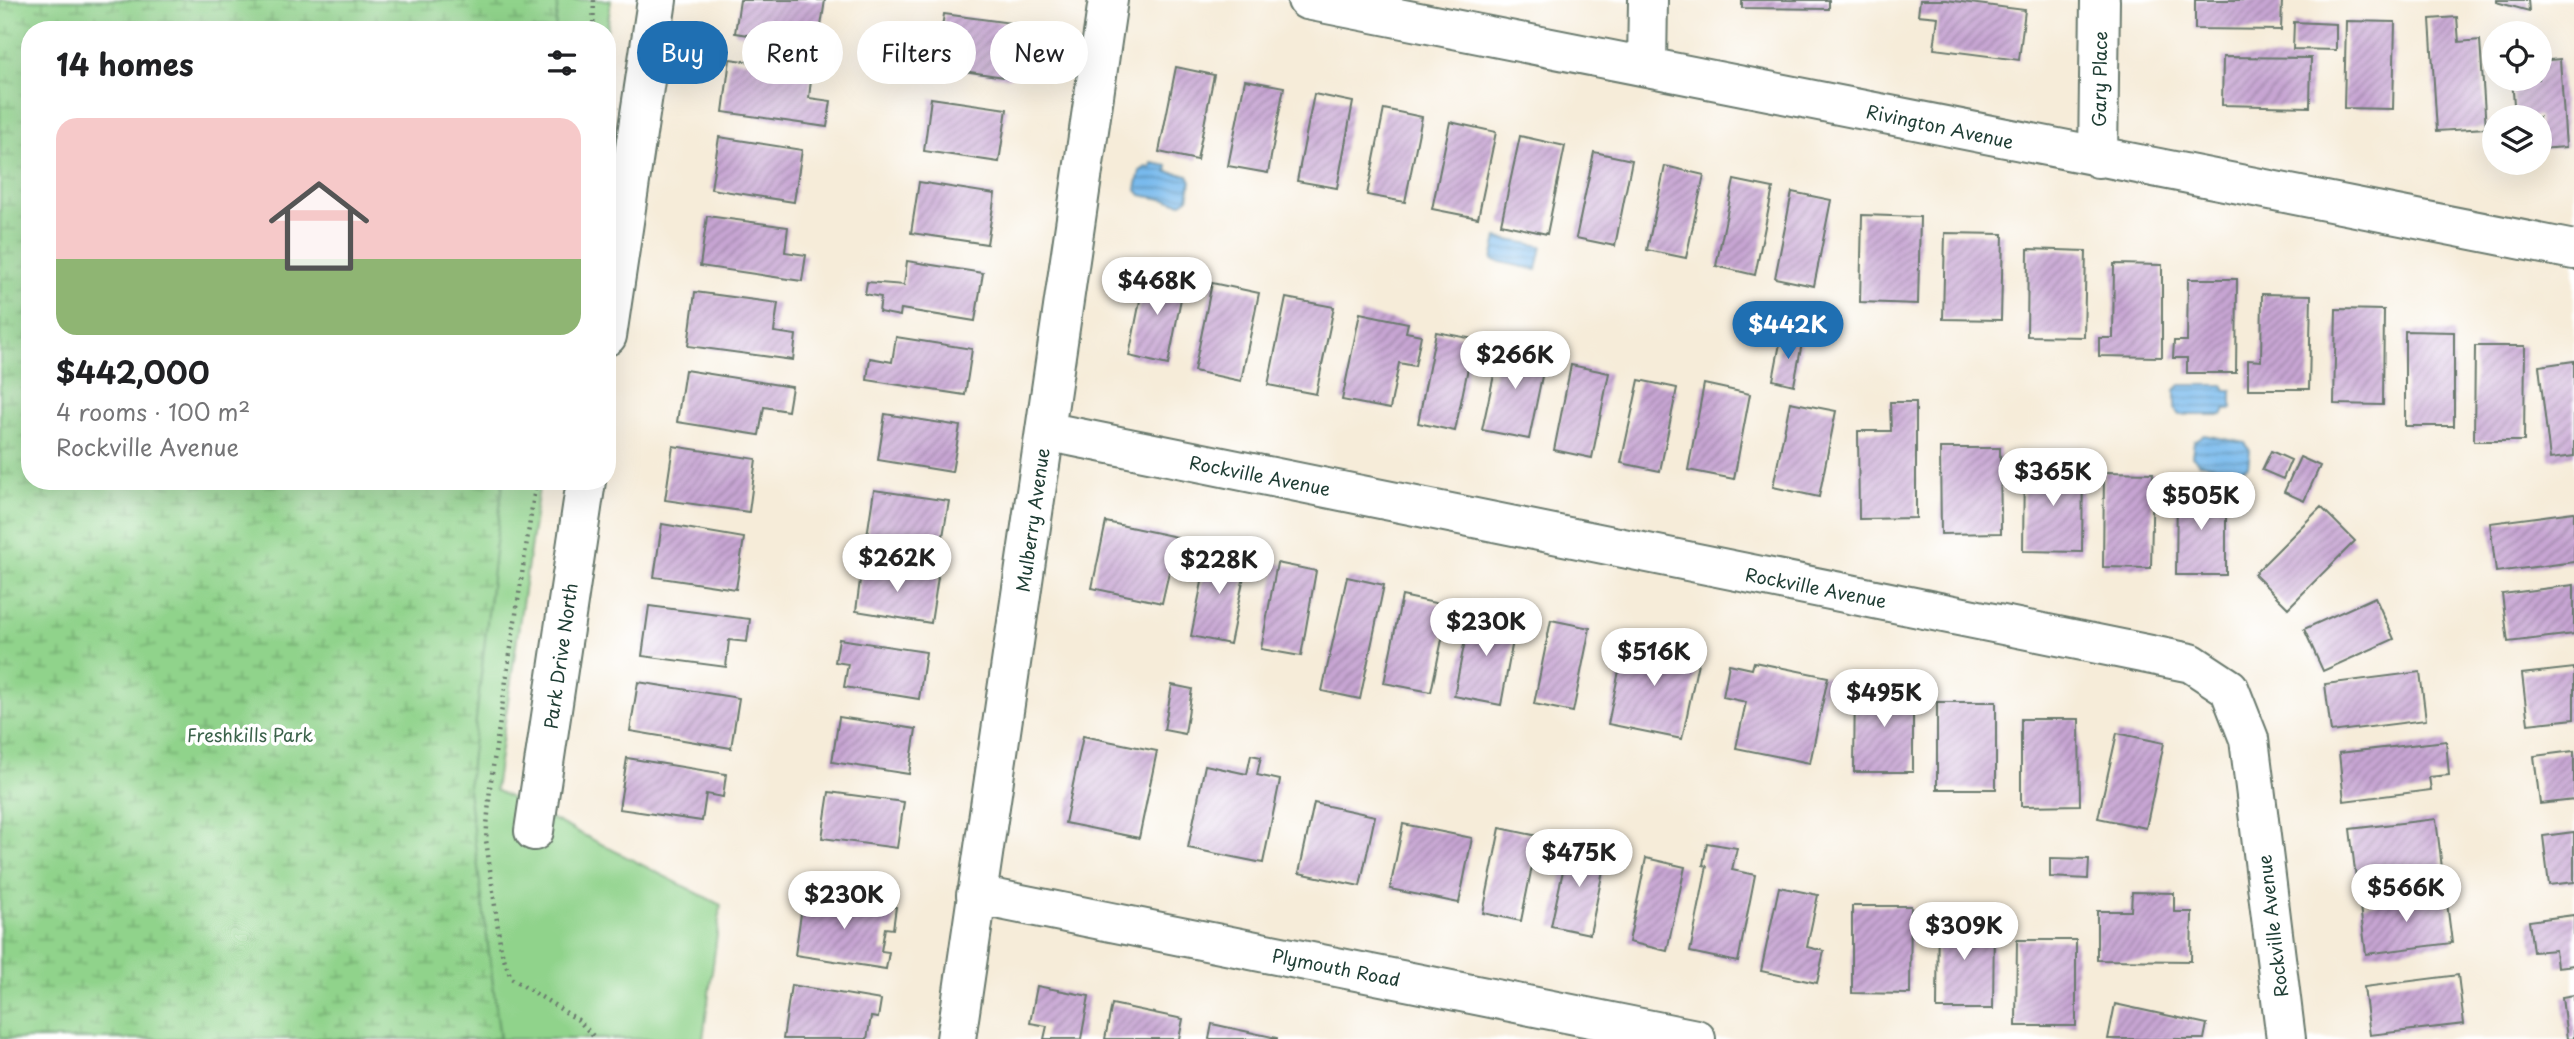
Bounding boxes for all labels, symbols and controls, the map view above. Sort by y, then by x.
chip: Buy [637,21,728,84]
chip: Rent [742,21,843,84]
chip: Filters [857,21,976,84]
chip: New [990,21,1088,84]
map controls [2482,21,2552,175]
button: locate [2482,21,2552,91]
street label: Gary Place [2085,31,2113,127]
text: 14 homes [56,41,194,86]
icon: filters [543,44,581,82]
street label: Rivington Avenue [1864,97,2016,155]
button: layers [2482,105,2552,175]
icon: home [256,163,382,289]
pin: $468K [1108,258,1206,317]
text: $468K [1118,262,1196,297]
pin: $442K [1739,302,1837,361]
text: $442K [1748,306,1828,341]
pin: $266K [1466,332,1564,391]
text: $266K [1476,336,1554,371]
text: $442,000 [56,349,210,394]
text: 4 rooms · 100 m² [56,394,250,429]
text: Rockville Avenue [56,429,239,464]
street label: Mulberry Avenue [1009,446,1056,594]
street label: Rockville Avenue [1187,448,1333,502]
pin: $365K [2004,448,2102,508]
text: $365K [2014,453,2092,488]
pin: $505K [2152,472,2250,532]
text: $505K [2162,477,2240,512]
pin: $262K [848,534,946,594]
pin: $228K [1170,536,1268,596]
text: $262K [858,539,936,574]
text: $228K [1180,541,1258,576]
street label: Rockville Avenue [1743,560,1889,614]
street label: Park Drive North [536,581,584,731]
pin: $230K [1437,598,1535,658]
text: $230K [1446,603,1526,638]
pin: $516K [1605,628,1703,688]
text: $516K [1617,633,1691,668]
pin: $495K [1835,670,1933,729]
text: $495K [1846,674,1922,709]
park label: Freshkills Park [187,721,313,748]
pin: $475K [1530,830,1628,889]
text: $475K [1542,834,1616,869]
street label: Rockville Avenue [2250,853,2294,999]
pin: $566K [2357,864,2455,924]
text: $566K [2367,869,2445,904]
pin: $230K [795,872,893,931]
text: $230K [804,876,884,911]
pin: $309K [1915,902,2013,962]
text: $309K [1925,907,2003,942]
street label: Plymouth Road [1269,941,1403,993]

